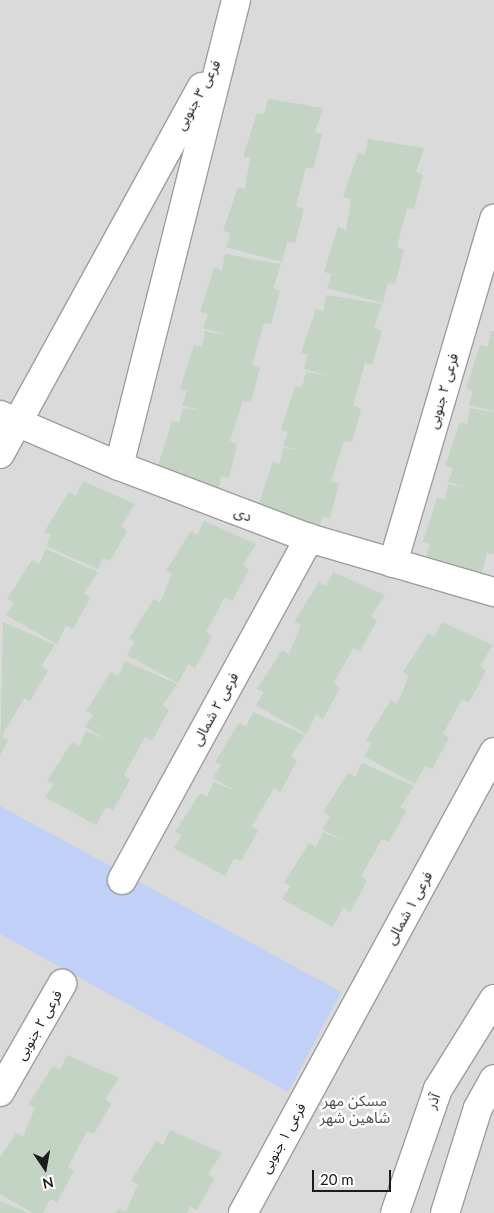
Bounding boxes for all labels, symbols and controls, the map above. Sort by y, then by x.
street label: فرعی ۳ جنوبی [172,57,224,133]
street label: فرعی ۲ جنوبی [424,351,462,431]
street label: دی [232,503,254,525]
street label: فرعی ۲ شمالی [188,669,242,749]
street label: فرعی ۱ شمالی [382,868,436,948]
street label: فرعی ۲ جنوبی [12,987,66,1063]
district label: مسکن مهر شاهین شهر [320,1091,390,1126]
street label: آذر [422,1091,444,1111]
street label: فرعی ۱ جنوبی [257,1100,309,1176]
north arrow [20,1143,70,1193]
scale bar [314,1160,393,1192]
text: 20 m [320,1170,354,1188]
text: N [41,1174,55,1193]

